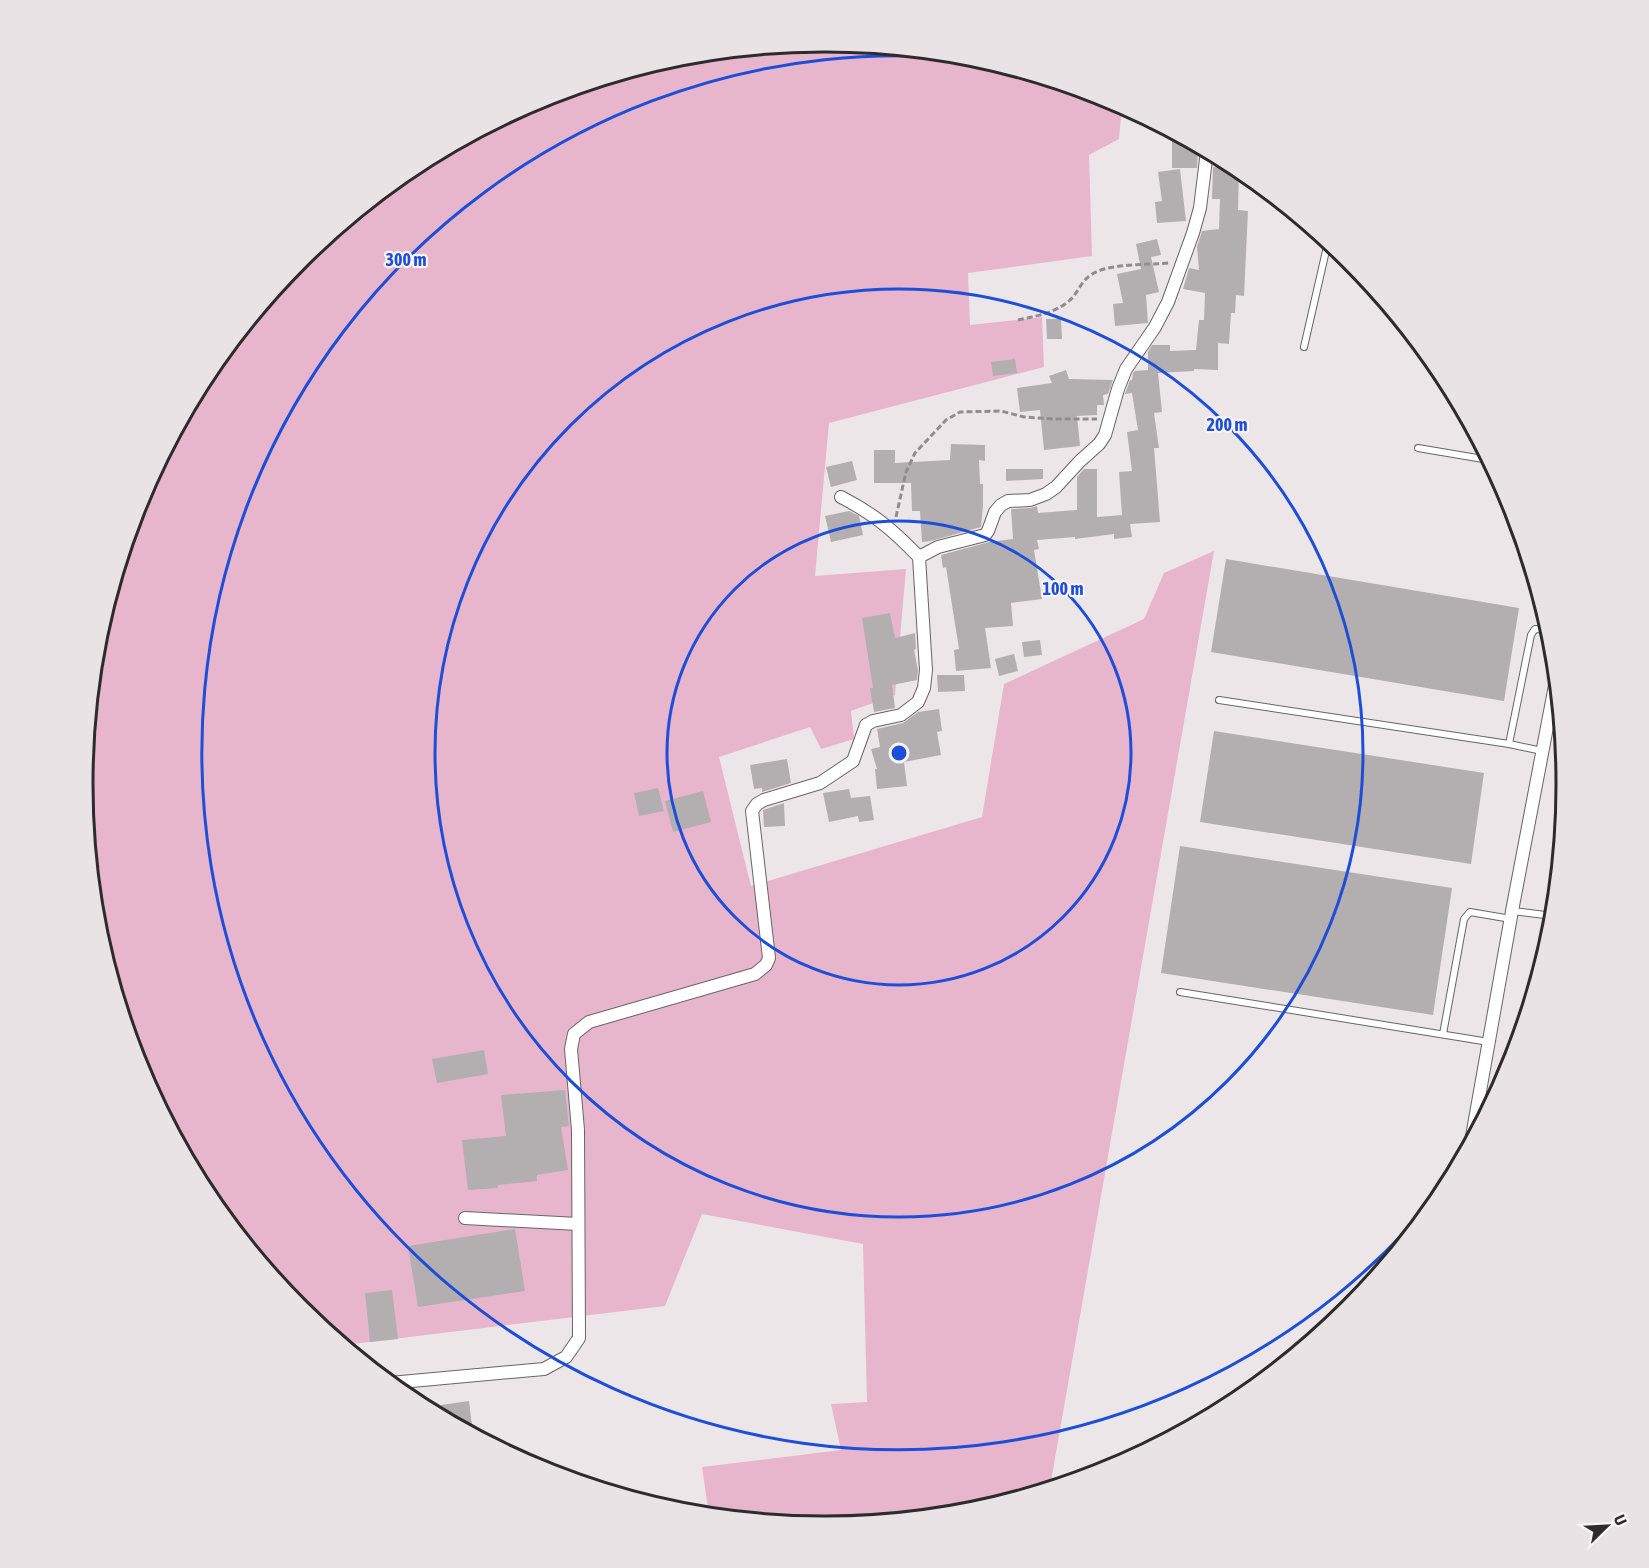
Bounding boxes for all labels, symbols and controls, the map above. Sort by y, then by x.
text: 300 m [386,249,426,270]
text: 200 m [1207,414,1247,435]
text: 100 m [1043,578,1083,599]
centre of rings [889,743,909,763]
north arrow [1577,1496,1637,1556]
text: U [1611,1512,1631,1528]

